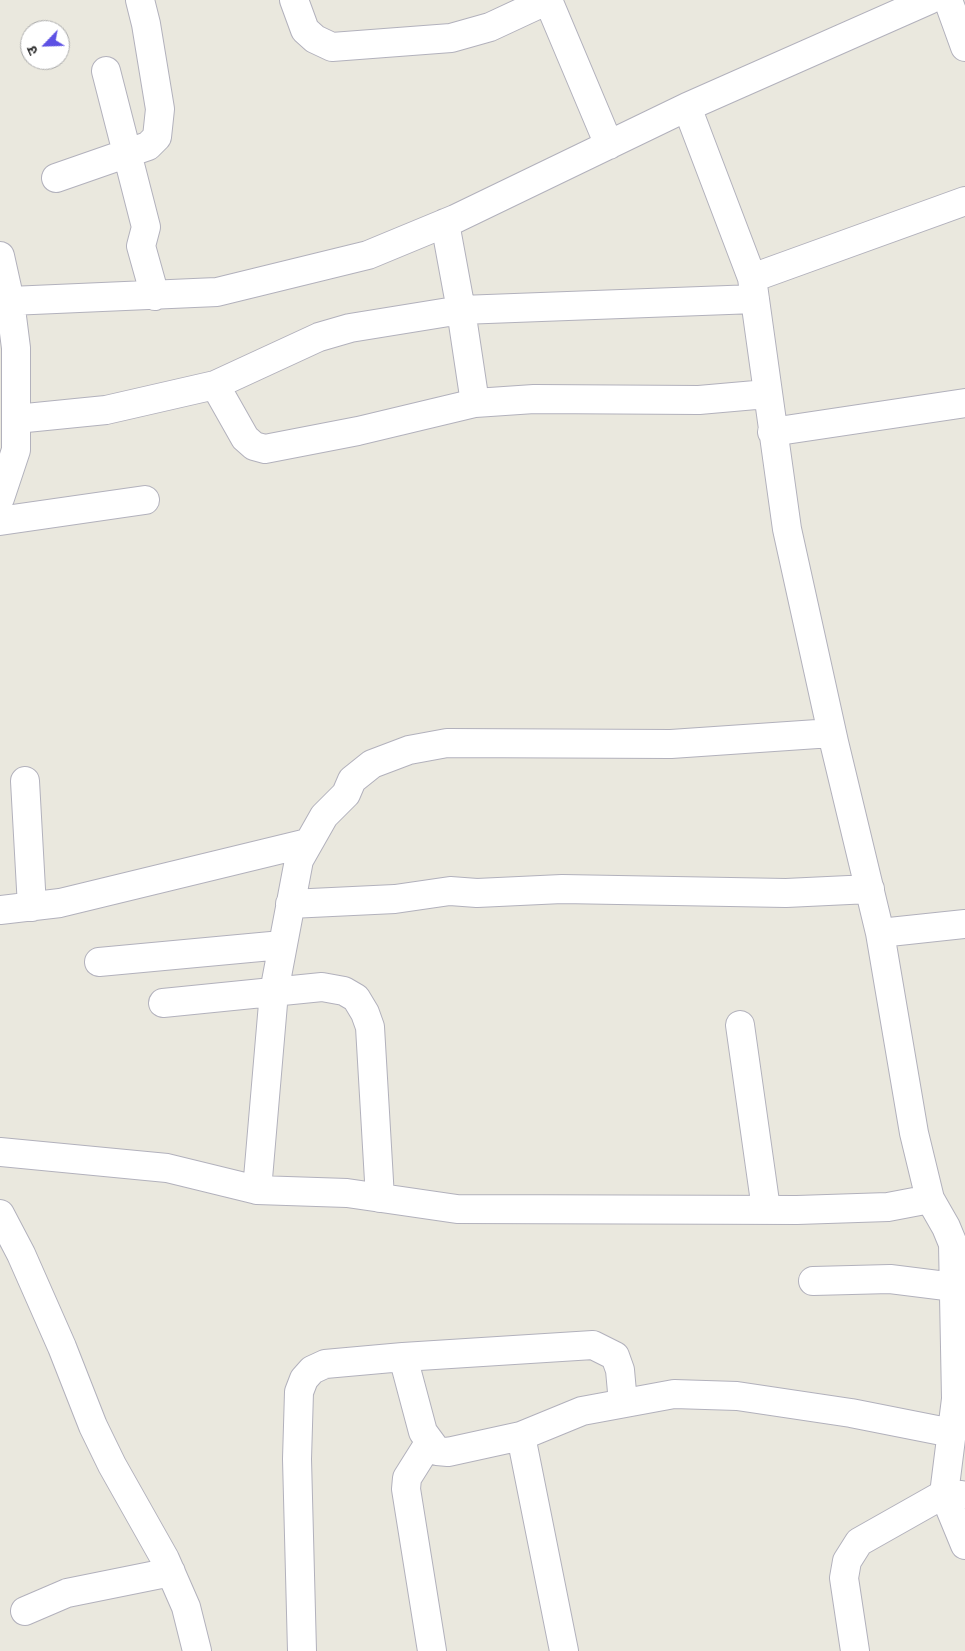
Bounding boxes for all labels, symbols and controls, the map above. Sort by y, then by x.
north arrow [20,20,70,70]
text: उ [23,44,41,58]

